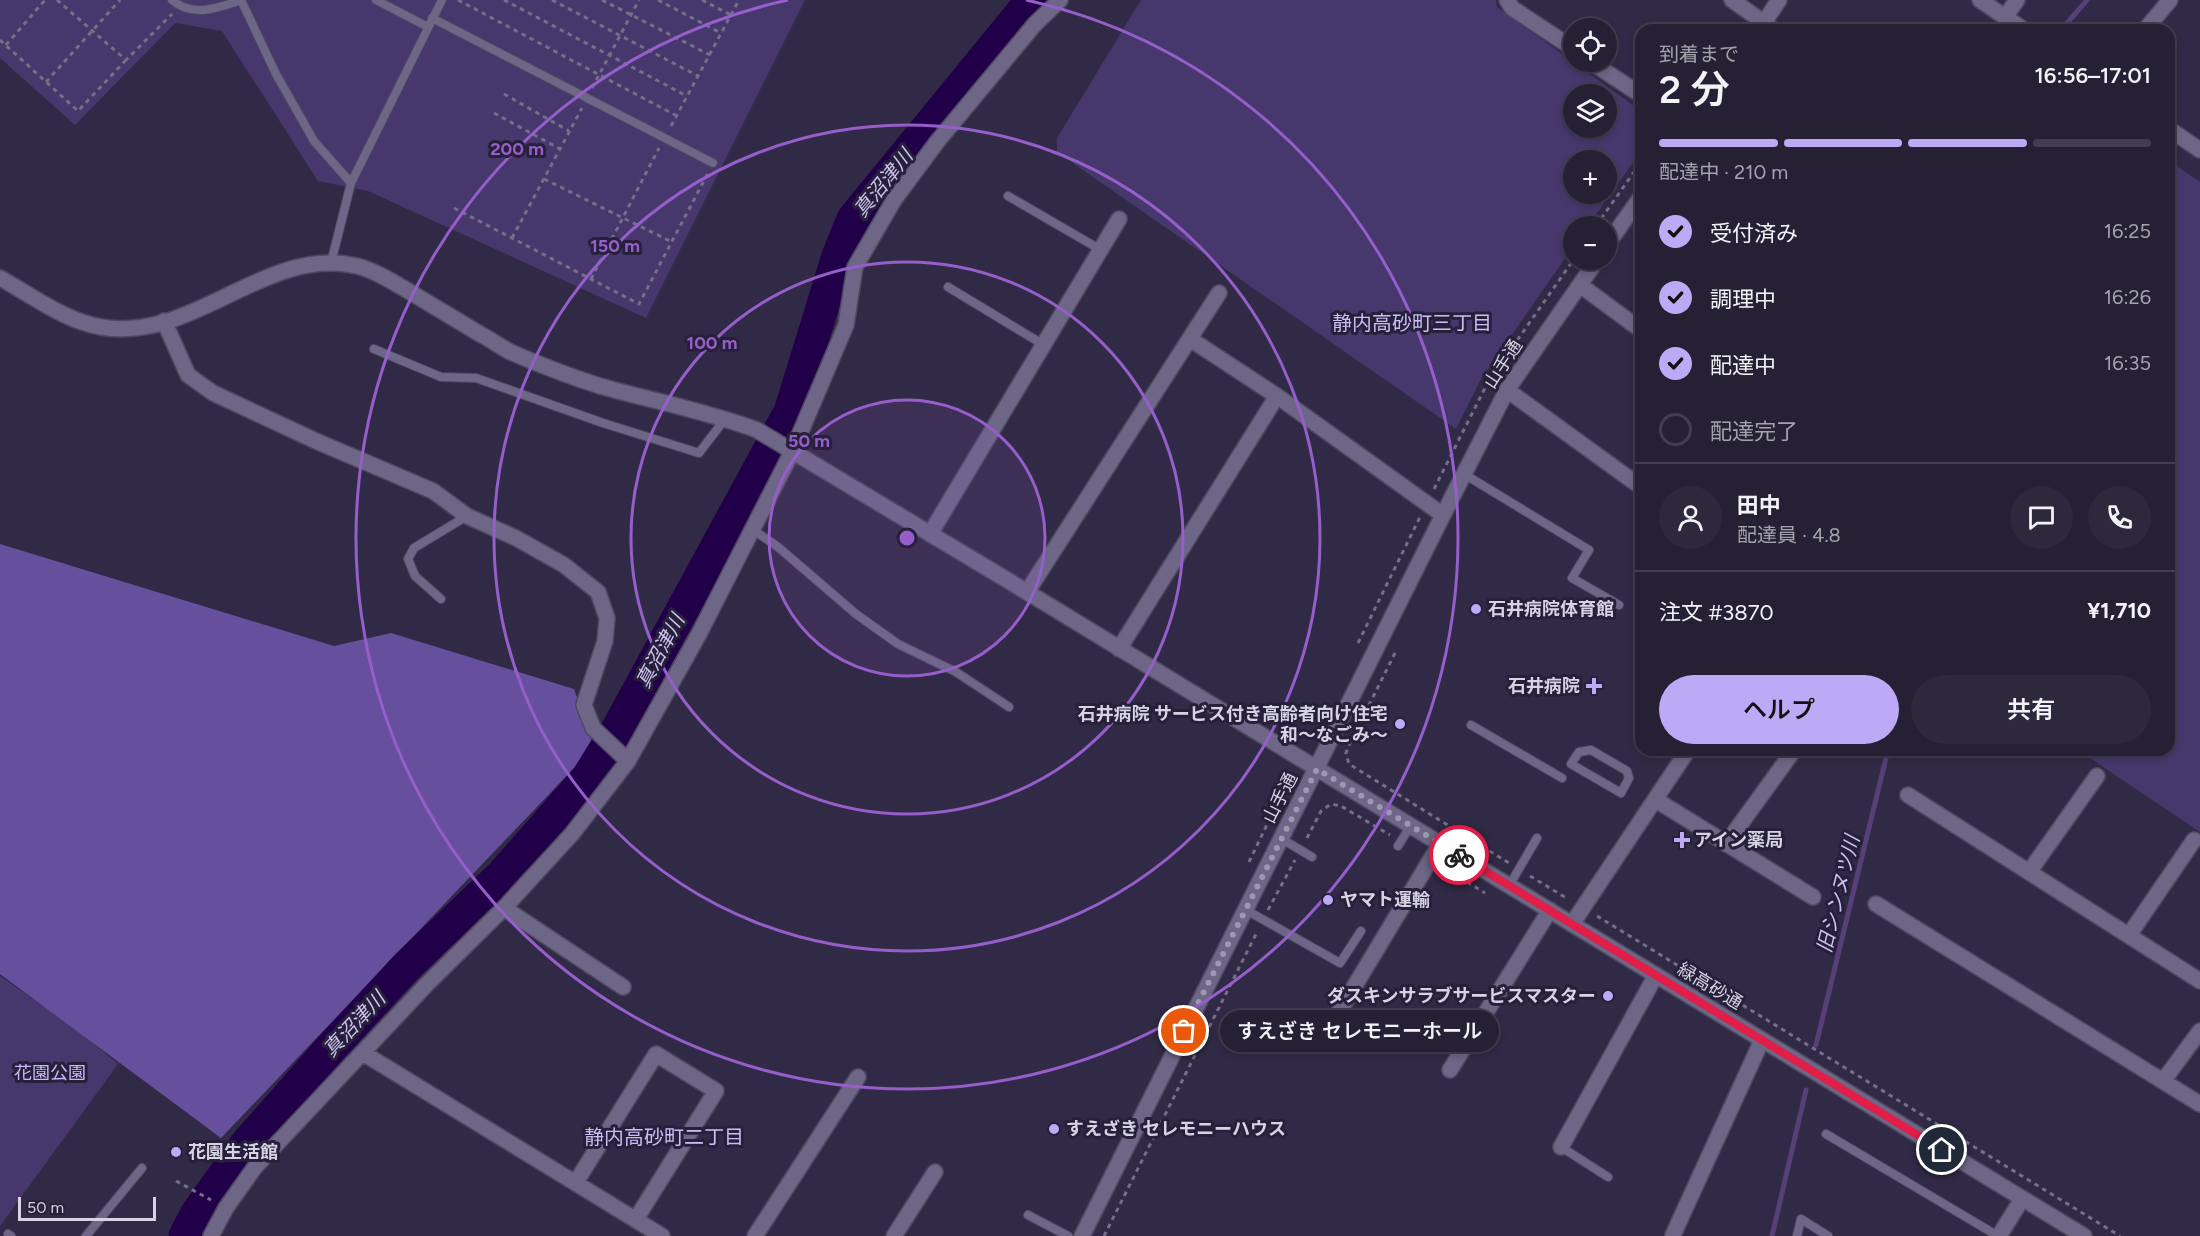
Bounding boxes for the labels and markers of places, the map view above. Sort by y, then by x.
centre of rings [897,528,917,548]
place label: 石井病院体育館 [1488,598,1614,620]
marker: 石井病院体育館 [1469,602,1483,616]
place label: 石井病院 [1508,675,1580,697]
marker: 石井病院 [1585,677,1603,695]
place label: 石井病院 サービス付き高齢者向け住宅 和～なごみ～ [1078,703,1388,746]
marker: 石井病院 サービス付き高齢者向け住宅 和～なごみ～ [1393,717,1407,731]
place label: アイン薬局 [1694,829,1783,851]
marker: アイン薬局 [1675,833,1689,847]
place label: ヤマト運輸 [1340,889,1430,911]
marker: ヤマト運輸 [1321,893,1335,907]
place label: ダスキンサラブサービスマスター [1327,985,1596,1007]
marker: ダスキンサラブサービスマスター [1601,989,1615,1003]
pin [1158,1005,1209,1056]
callout: すえざき セレモニーホール [1220,1010,1499,1052]
place label: すえざき セレモニーハウス [1066,1118,1286,1140]
marker: すえざき セレモニーハウス [1047,1122,1061,1136]
pin [1916,1124,1967,1175]
place label: 花園生活館 [188,1141,278,1163]
marker: 花園生活館 [169,1145,183,1159]

